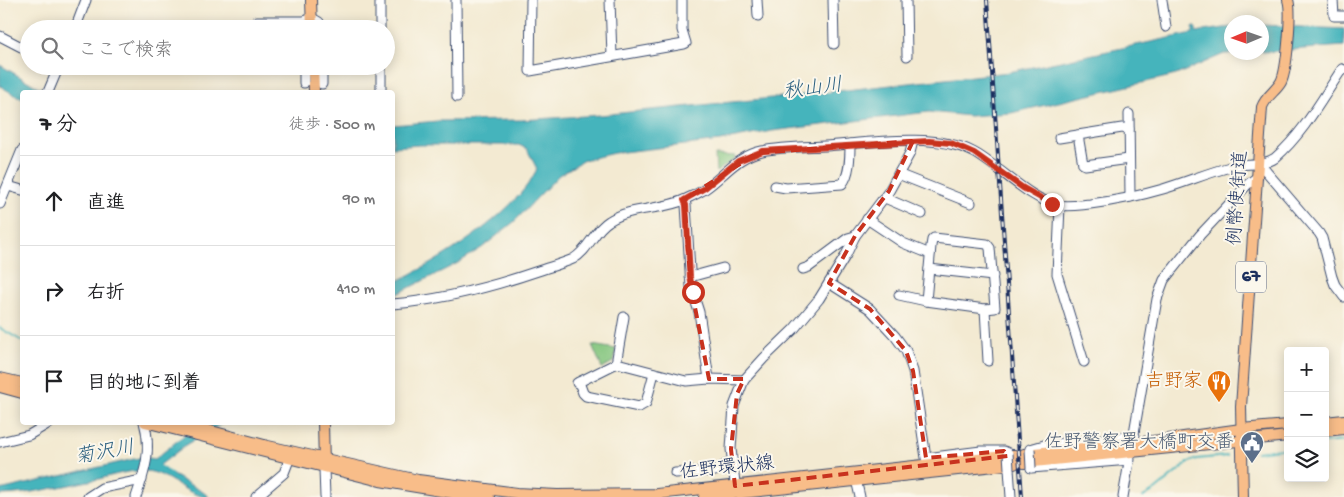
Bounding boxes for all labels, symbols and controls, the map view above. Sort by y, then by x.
north arrow [1224,15,1269,60]
search box [20,20,395,75]
icon: search [38,34,66,62]
text: ここで検索 [78,40,173,63]
water label: 秋山川 [782,74,844,105]
text: 7 分 [40,114,77,139]
text: 徒歩 · 500 m [289,117,375,136]
street label: 例幣使街道 [1223,150,1254,246]
icon: ahead [40,187,68,215]
text: 90 m [343,191,375,210]
text: 直進 [87,193,125,216]
route end [1041,193,1064,216]
road number: 67 [1236,262,1266,292]
icon: right [40,277,68,305]
text: 410 m [337,281,375,300]
route start [682,281,705,304]
text: 右折 [87,283,125,306]
map controls [1284,347,1329,482]
button: + [1284,347,1329,392]
icon: arrive [40,367,68,395]
restaurant icon: 吉野家 [1206,369,1232,403]
place label: 吉野家 [1145,370,1202,394]
text: 目的地に到着 [87,373,201,396]
button: − [1284,392,1329,437]
public building icon: 佐野警察署大橋町交番 [1239,430,1265,464]
place label: 佐野警察署大橋町交番 [1044,431,1234,455]
water label: 菊沢川 [73,435,137,471]
button: layers [1284,437,1329,482]
street label: 佐野環状線 [678,452,775,485]

